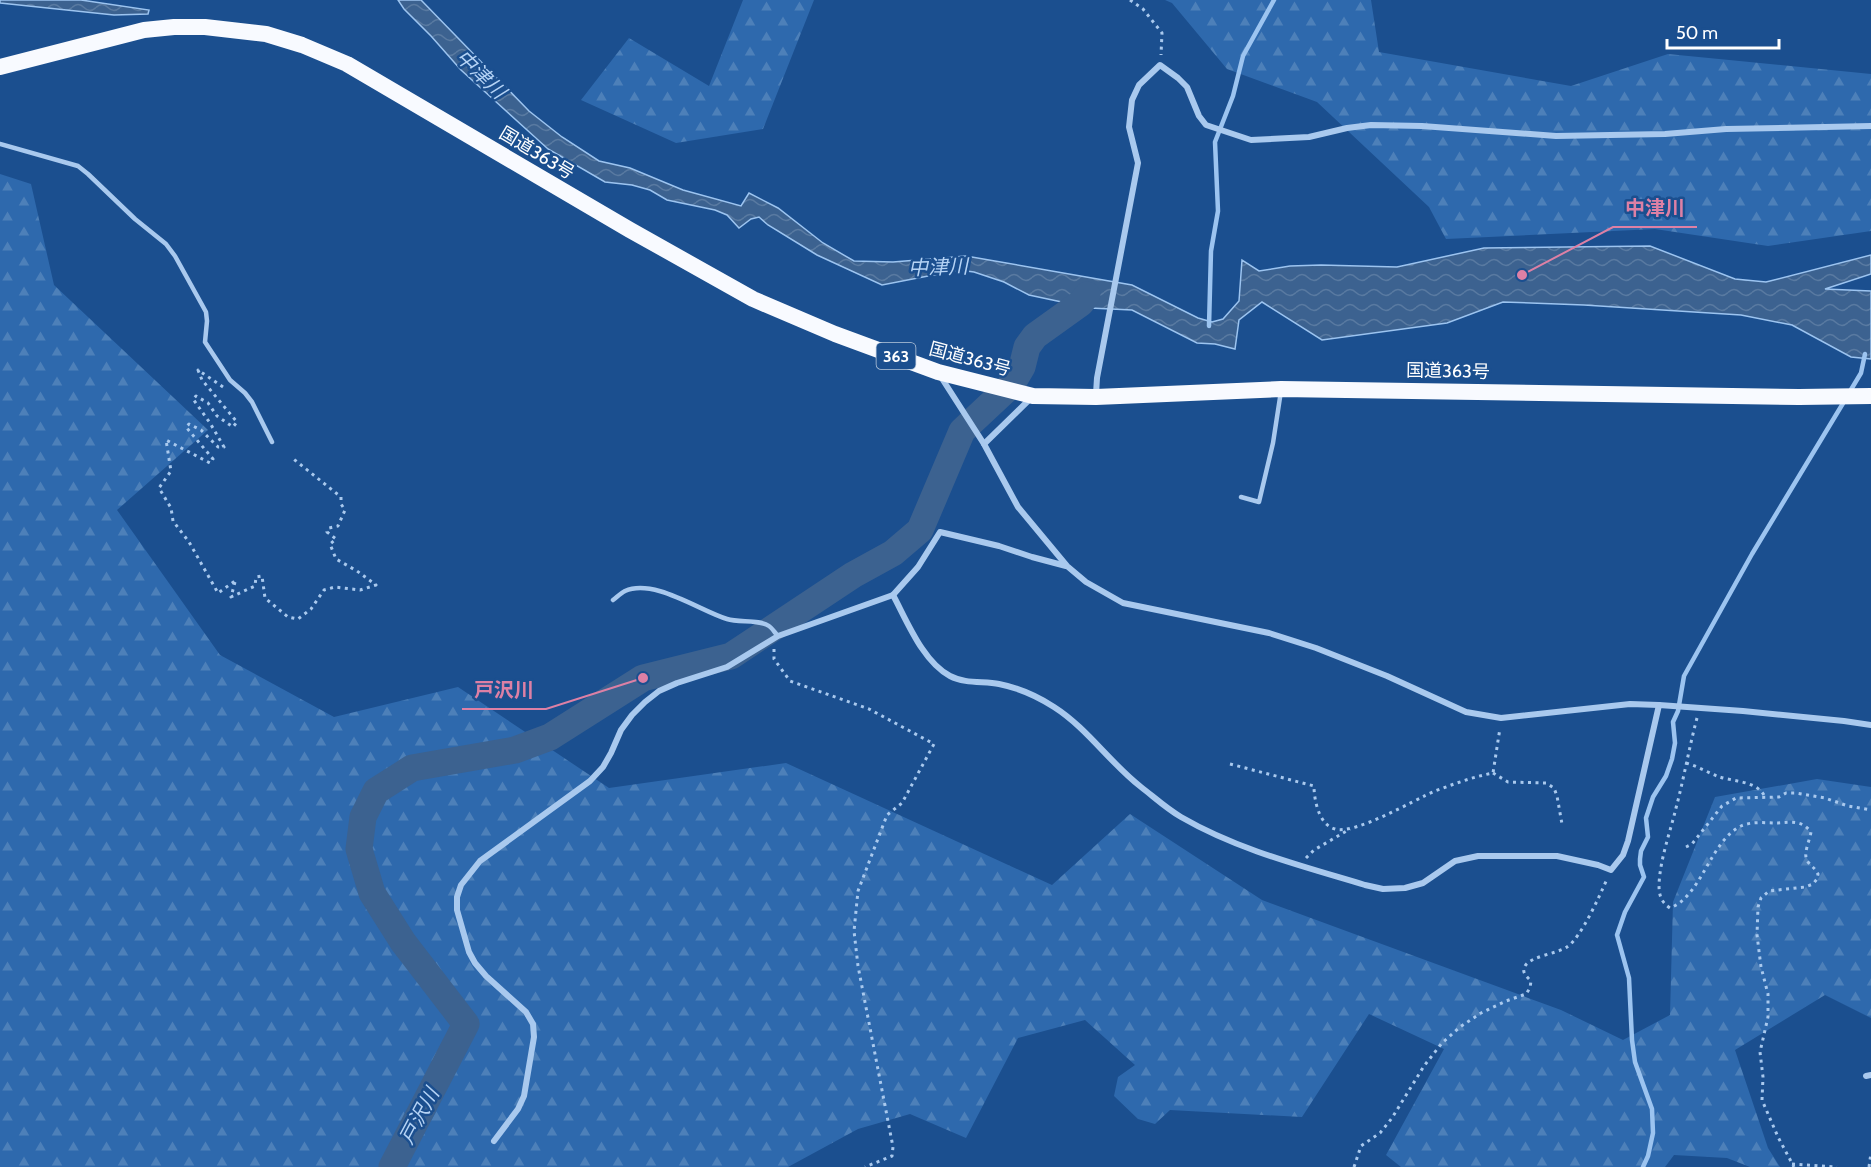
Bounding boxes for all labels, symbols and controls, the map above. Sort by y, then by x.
scale bar [1667,12,1780,50]
text: 50 m [1676,22,1718,44]
water label: 中津川 [451,45,512,105]
street label: 国道363号 [495,122,579,184]
callout: 中津川 [1613,189,1697,227]
text: 中津川 [1625,196,1685,220]
water label: 中津川 [908,254,970,280]
street label: 国道363号 [927,338,1013,380]
road number: 363 [876,343,916,369]
street label: 国道363号 [1406,359,1490,383]
callout: 戸沢川 [462,671,546,709]
text: 戸沢川 [474,678,534,702]
water label: 戸沢川 [394,1082,445,1148]

